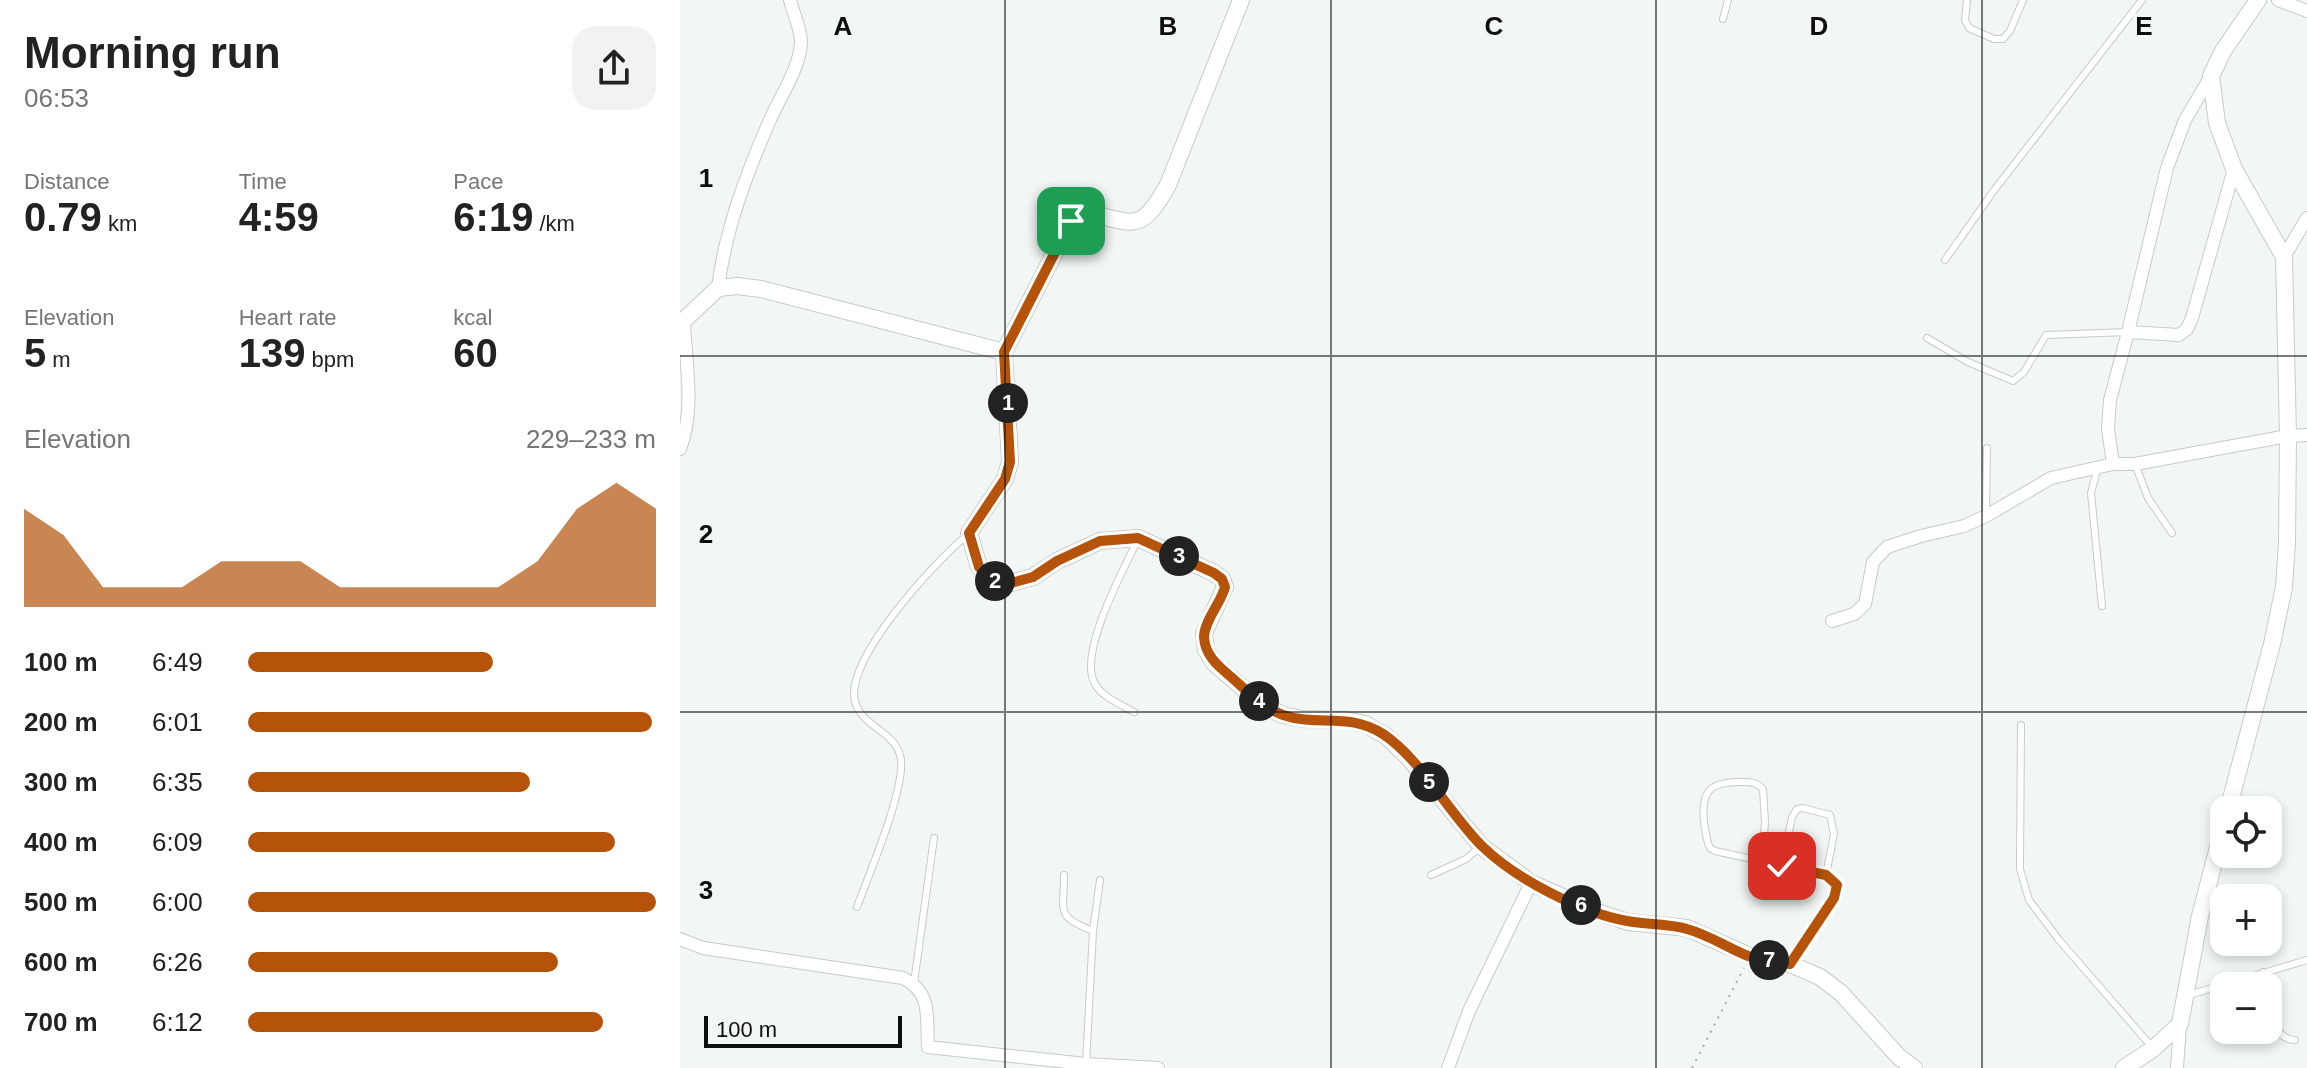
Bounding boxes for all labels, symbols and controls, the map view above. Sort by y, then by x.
text: A [834,11,853,41]
text: B [1159,11,1177,41]
text: C [1485,11,1504,41]
text: D [1810,11,1828,41]
text: E [2135,11,2153,41]
button: share [572,26,656,110]
text: Morning run [24,28,281,77]
text: 06:53 [24,83,89,113]
text: 1 [699,163,713,193]
text: Distance [24,169,110,194]
text: Time [239,169,287,194]
text: Pace [453,169,503,194]
pin [1037,187,1105,255]
text: 0.79 [24,195,102,239]
text: 4:59 [239,195,319,239]
text: 6:19 [453,195,533,239]
icon: arrive [1049,199,1093,243]
text: km [102,211,137,236]
text: /km [533,211,575,236]
text: Elevation [24,305,115,330]
text: Heart rate [239,305,336,330]
text: kcal [453,305,492,330]
text: 5 [24,331,46,375]
text: 139 [239,331,305,375]
text: 60 [453,331,498,375]
text: m [46,347,71,372]
text: bpm [305,347,354,372]
pin: 1 [988,383,1028,423]
text: 1 [1002,390,1014,415]
text: Elevation [24,424,131,454]
text: 229–233 m [526,424,656,454]
text: 2 [699,519,713,549]
pin: 3 [1159,536,1199,576]
text: 3 [1173,543,1185,568]
pin: 2 [975,561,1015,601]
text: 2 [989,568,1001,593]
text: 100 m [24,647,98,677]
text: 6:49 [152,647,203,677]
pin: 4 [1239,681,1279,721]
text: 4 [1253,688,1265,713]
text: 200 m [24,707,98,737]
text: 6:01 [152,707,203,737]
pin: 5 [1409,762,1449,802]
text: 300 m [24,767,98,797]
text: 6:35 [152,767,203,797]
text: 5 [1423,769,1435,794]
map controls [2210,796,2282,1044]
button: locate [2210,796,2282,868]
text: 400 m [24,827,98,857]
text: 6:09 [152,827,203,857]
pin [1748,832,1816,900]
icon: check [1760,844,1804,888]
text: 3 [699,875,713,905]
button: + [2210,884,2282,956]
pin: 6 [1561,885,1601,925]
text: 500 m [24,887,98,917]
text: 6:00 [152,887,203,917]
text: 6 [1575,892,1587,917]
pin: 7 [1749,940,1789,980]
text: 600 m [24,947,98,977]
text: 6:26 [152,947,203,977]
text: 7 [1763,947,1775,972]
button: − [2210,972,2282,1044]
text: 700 m [24,1007,98,1037]
text: 6:12 [152,1007,203,1037]
scale bar [704,1012,902,1048]
text: 100 m [716,1017,777,1042]

